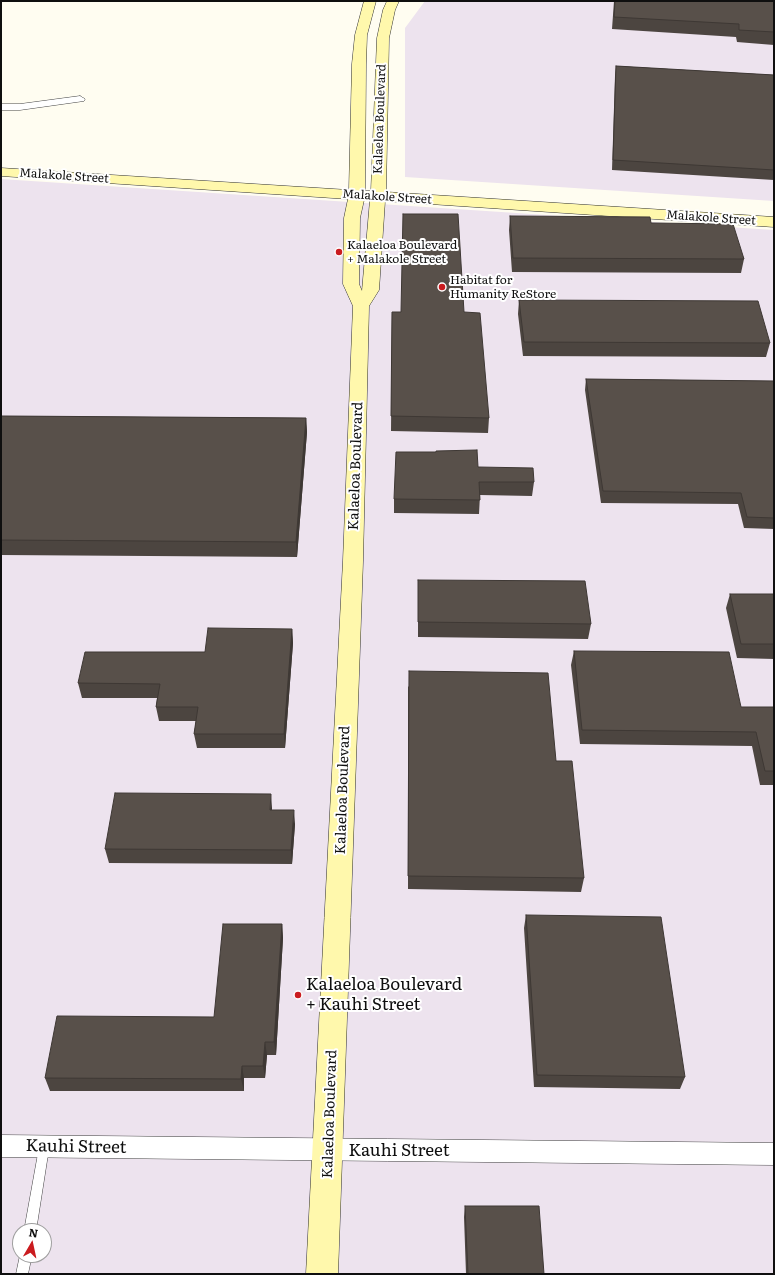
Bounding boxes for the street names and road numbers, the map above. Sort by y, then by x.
street label: Kalaeloa Boulevard [371,64,389,174]
street label: Malakole Street [19,166,109,186]
street label: Malakole Street [342,187,432,207]
street label: Malakole Street [666,208,756,228]
street label: Kalaeloa Boulevard [345,401,367,531]
street label: Kalaeloa Boulevard [332,725,354,855]
street label: Kalaeloa Boulevard [319,1049,341,1179]
street label: Kauhi Street [25,1136,127,1158]
street label: Kauhi Street [348,1141,450,1161]

